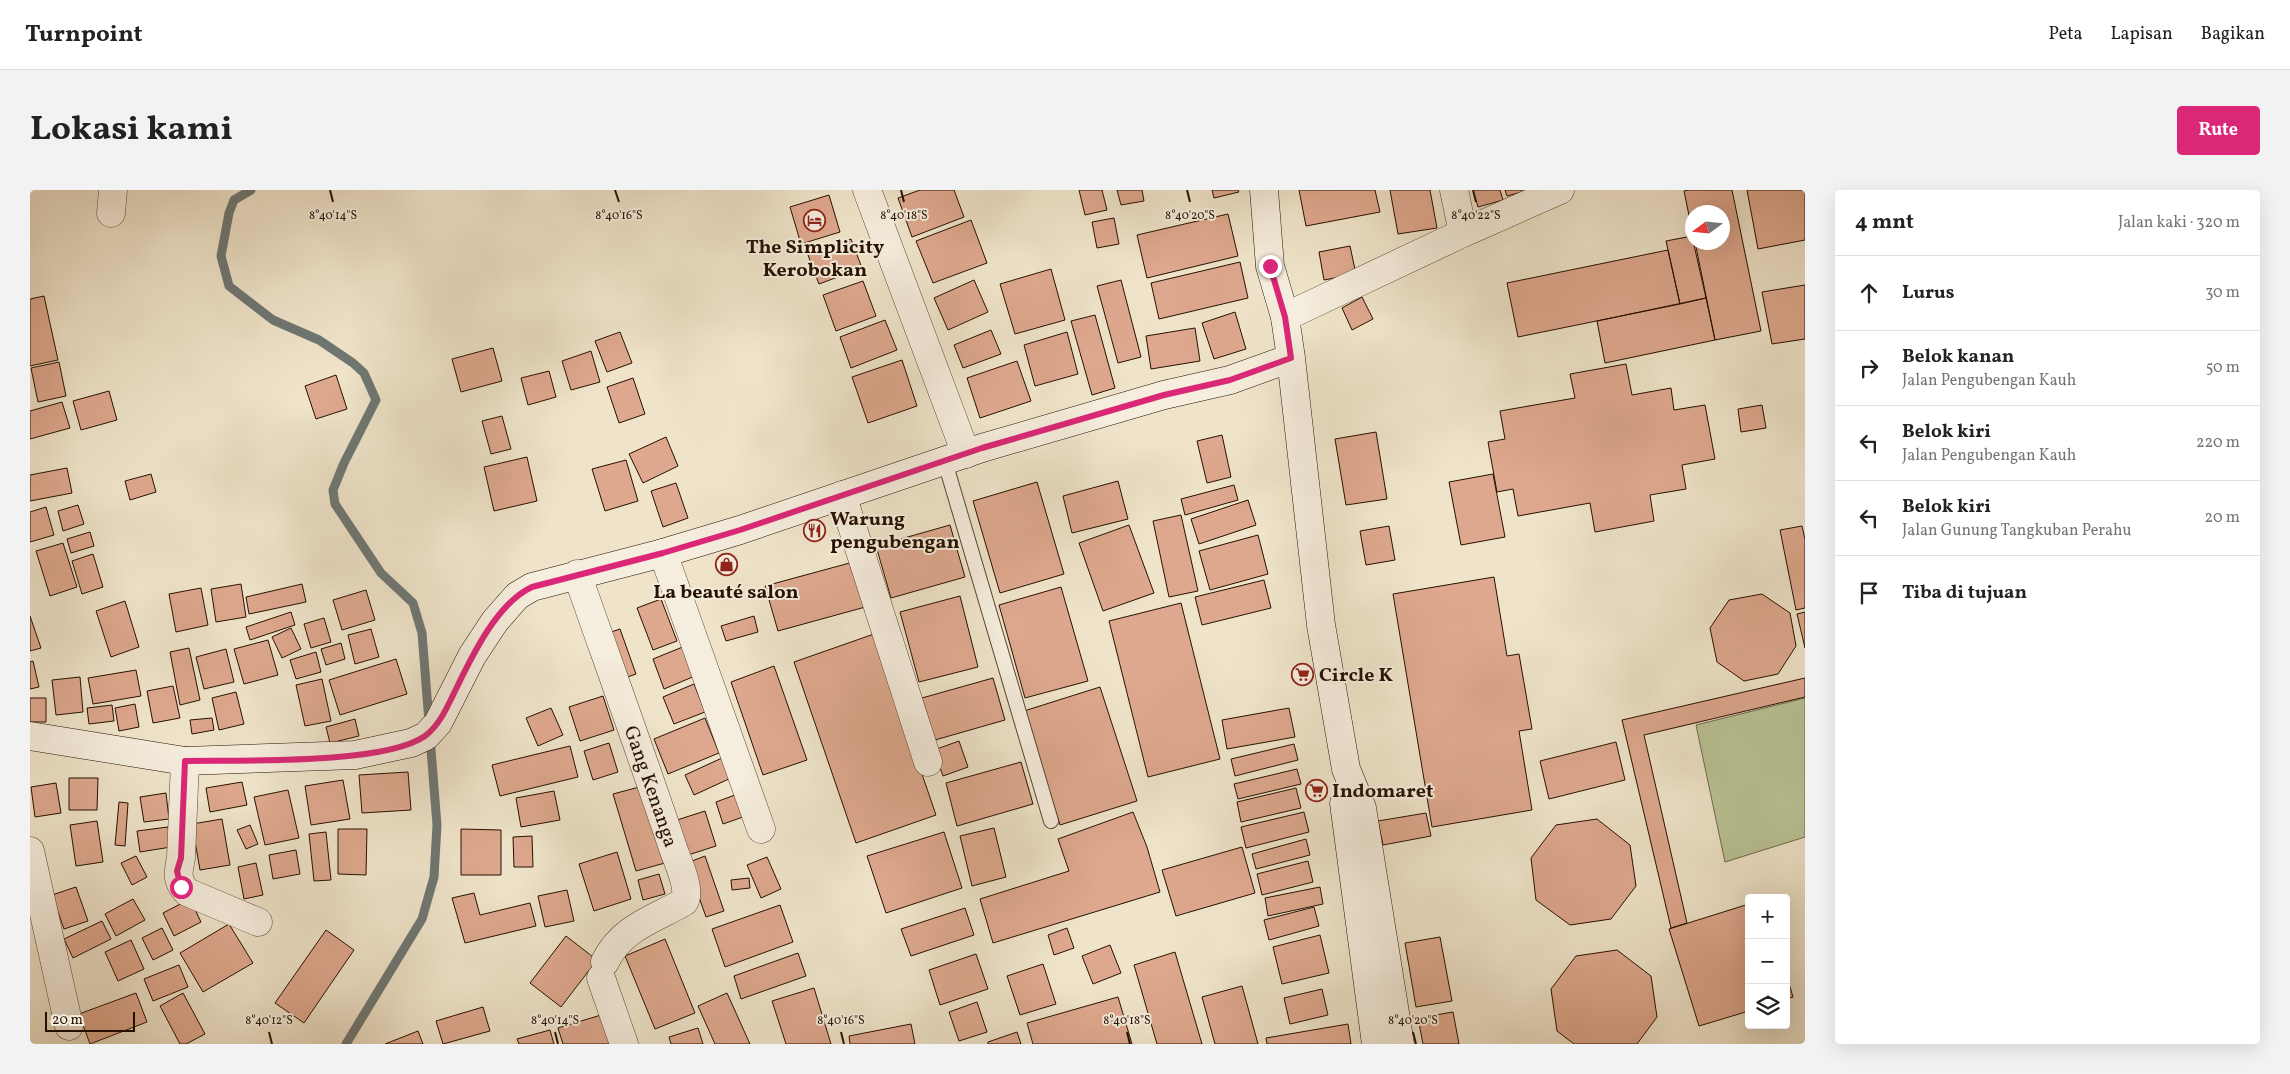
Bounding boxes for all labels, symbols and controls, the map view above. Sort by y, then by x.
text: Turnpoint [25,18,143,52]
text: Peta [2049,22,2082,47]
text: Lapisan [2110,22,2173,47]
text: Bagikan [2201,22,2265,47]
text: Lokasi kami [30,106,233,154]
button: Rute [2177,106,2260,155]
north arrow [1685,205,1730,250]
text: 8°40'14"S [309,208,357,224]
text: 8°40'16"S [595,208,643,224]
hotel icon: The Simplicity Kerobokan [803,208,827,232]
text: 8°40'18"S [880,208,928,224]
text: 8°40'20"S [1165,208,1215,224]
text: 8°40'22"S [1451,208,1501,224]
text: 4 mnt [1855,208,1914,237]
text: Jalan kaki · 320 m [2118,212,2240,234]
place label: The Simplicity Kerobokan [746,234,884,285]
route end [1259,255,1282,278]
icon: ahead [1855,279,1883,307]
text: Lurus [1902,280,1954,306]
text: 30 m [2205,282,2240,304]
text: Belok kanan [1902,344,2014,370]
icon: right [1855,354,1883,382]
text: 50 m [2206,357,2240,379]
text: Jalan Pengubengan Kauh [1902,370,2076,392]
text: Belok kiri [1902,419,1991,445]
icon: left [1855,429,1883,457]
text: 220 m [2196,432,2240,454]
text: Jalan Pengubengan Kauh [1902,445,2076,467]
text: Belok kiri [1902,494,1991,520]
icon: left [1855,504,1883,532]
place label: Warung pengubengan [830,506,960,557]
text: 20 m [2205,507,2240,529]
restaurant icon: Warung pengubengan [802,518,826,542]
text: Jalan Gunung Tangkuban Perahu [1902,520,2132,542]
shop icon: La beauté salon [714,553,738,577]
place label: La beauté salon [653,579,799,607]
icon: arrive [1855,579,1883,607]
text: Tiba di tujuan [1902,580,2027,606]
supermarket icon: Circle K [1291,662,1315,686]
place label: Circle K [1319,662,1394,690]
street label: Gang Kenanga [616,722,684,851]
supermarket icon: Indomaret [1304,778,1328,802]
place label: Indomaret [1332,778,1434,806]
route start [170,876,193,899]
map controls [1745,894,1790,1029]
button: + [1745,894,1790,939]
button: − [1745,939,1790,984]
button: layers [1745,984,1790,1029]
scale bar [45,1009,135,1032]
text: 20 m [52,1011,83,1030]
text: 8°40'12"S [245,1013,293,1029]
text: 8°40'14"S [531,1013,579,1029]
text: 8°40'16"S [817,1013,865,1029]
text: 8°40'18"S [1103,1013,1151,1029]
text: 8°40'20"S [1388,1013,1438,1029]

